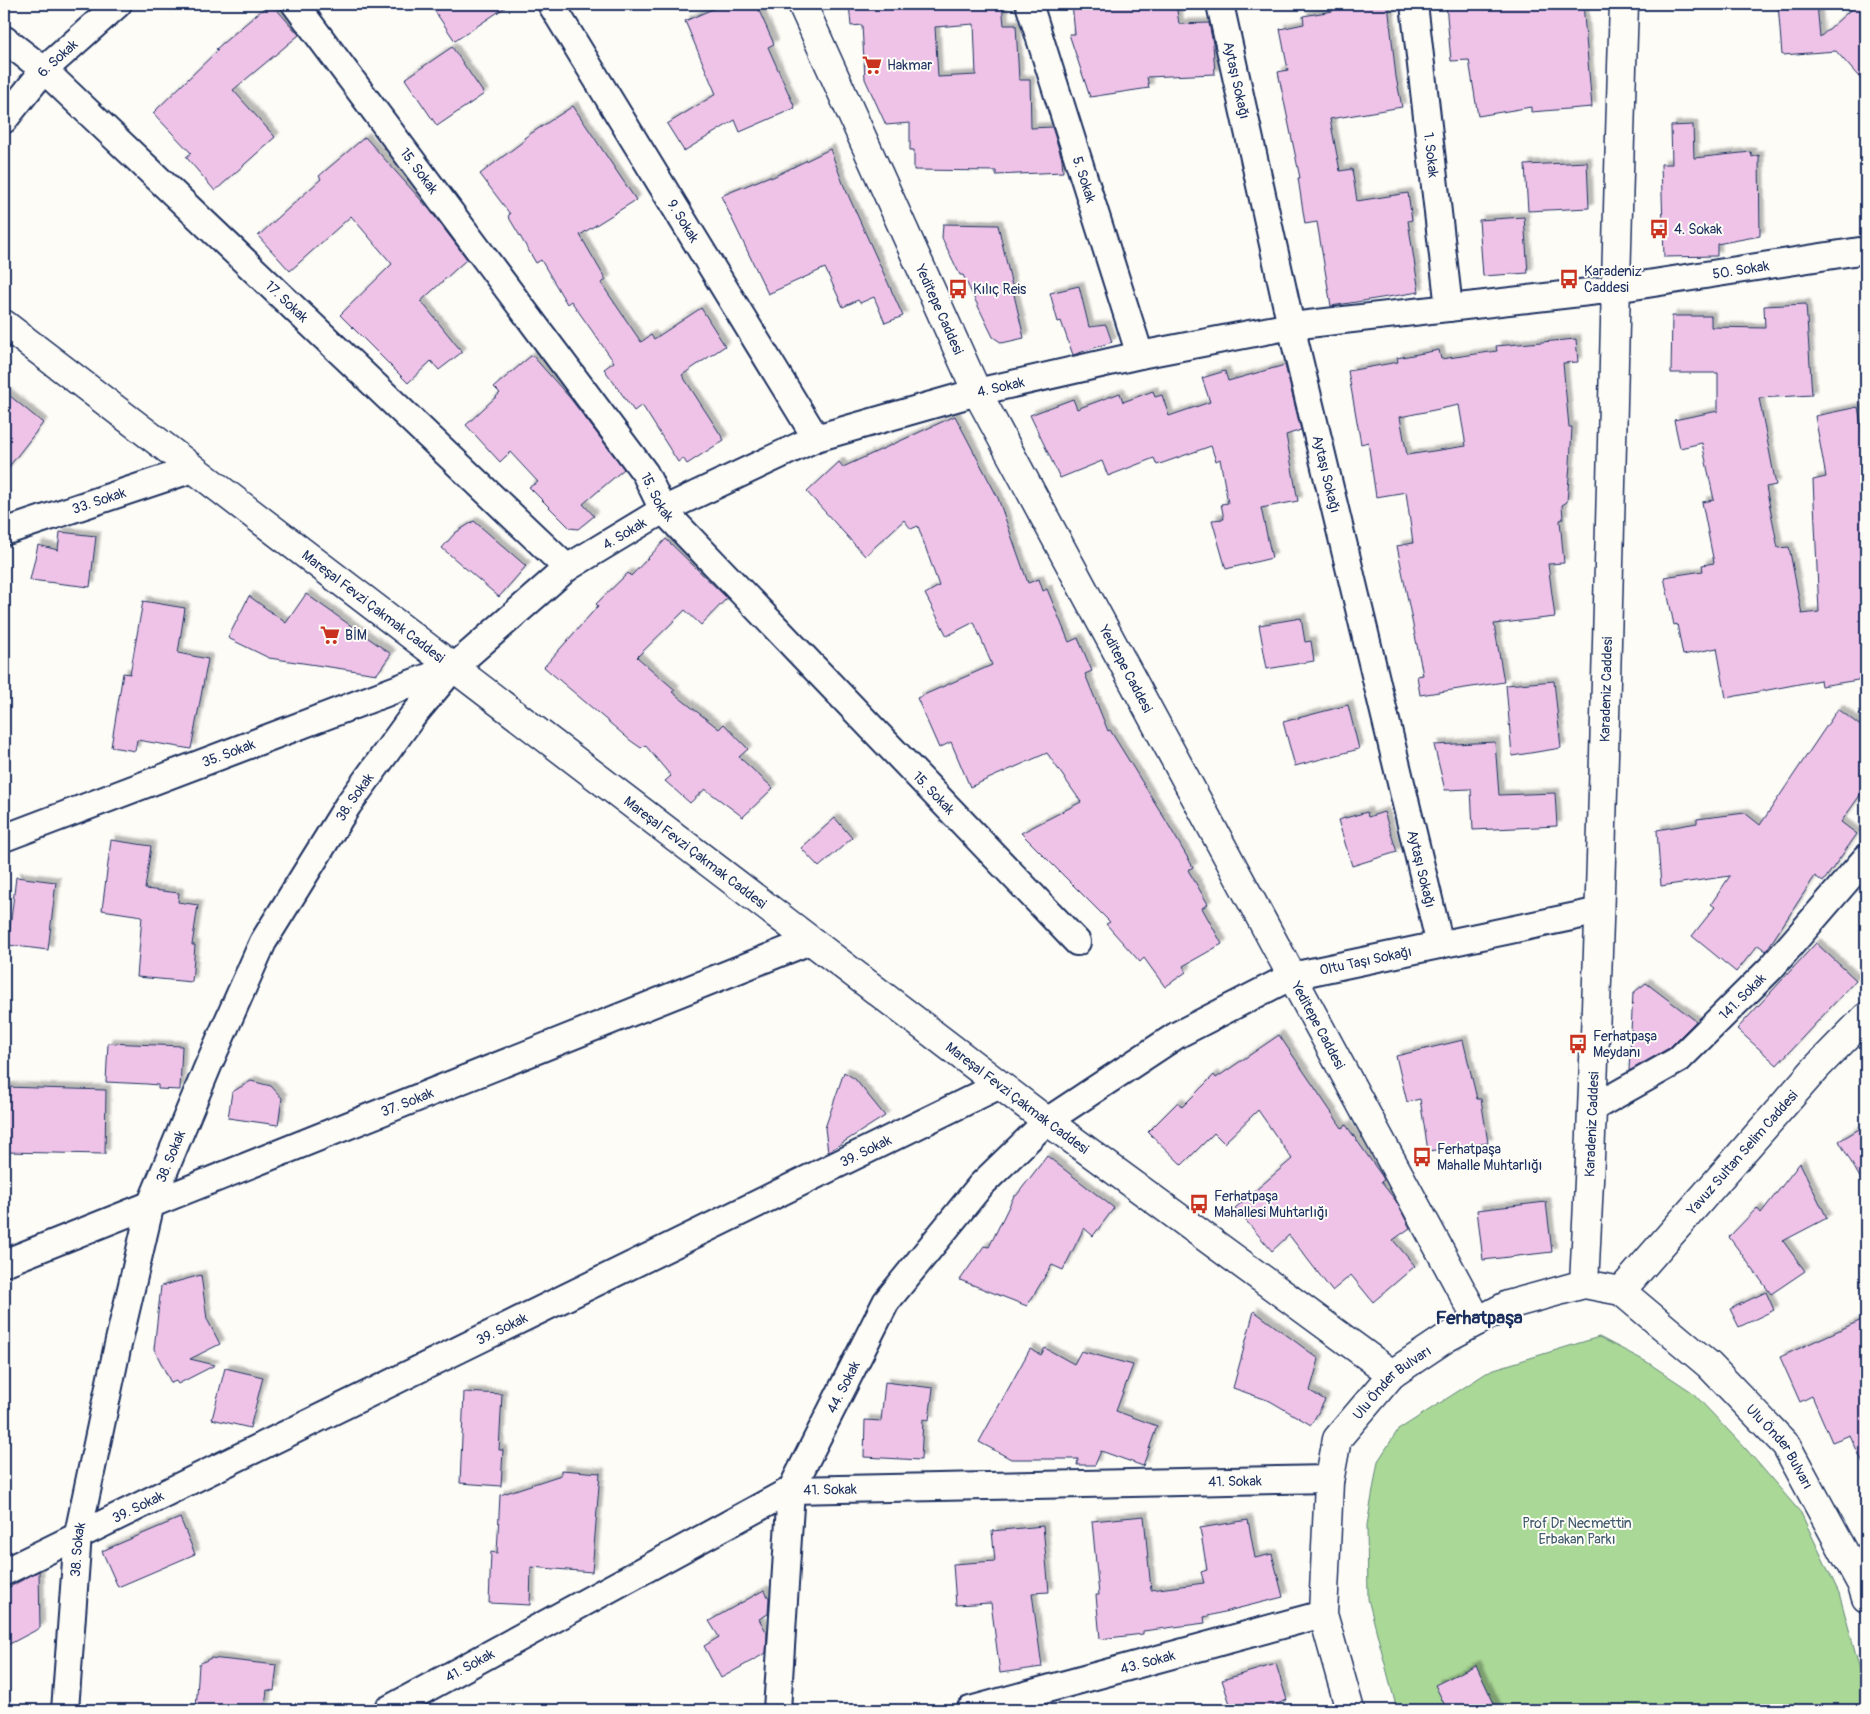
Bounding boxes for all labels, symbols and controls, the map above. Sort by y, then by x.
street label: 6. Sokak [34,36,81,80]
street label: Aytaşı Sokağı [1220,40,1254,121]
supermarket icon: Hakmar [861,54,883,76]
place label: Hakmar [887,57,932,74]
street label: 1. Sokak [1420,131,1442,179]
street label: 15. Sokak [397,144,442,197]
street label: 5. Sokak [1069,154,1100,205]
street label: 9. Sokak [664,196,703,246]
bus stop icon: 4. Sokak [1648,218,1670,240]
place label: 4. Sokak [1674,221,1722,238]
street label: 50. Sokak [1711,257,1770,282]
street label: Yeditepe Caddesi [912,261,968,357]
place label: Karadeniz Caddesi [1584,263,1642,296]
bus stop icon: Karadeniz Caddesi [1558,268,1580,290]
street label: 17. Sokak [262,277,312,326]
bus stop icon: Kılıç Reis [947,278,969,300]
place label: Kılıç Reis [973,281,1027,298]
street label: 4. Sokak [975,373,1026,400]
street label: Aytaşı Sokağı [1309,434,1344,514]
street label: 15. Sokak [637,470,678,525]
street label: 33. Sokak [70,483,128,517]
street label: 4. Sokak [599,514,649,553]
street label: Mareşal Fevzi Çakmak Caddesi [299,546,449,667]
street label: Yeditepe Caddesi [1095,621,1157,716]
supermarket icon: BİM [319,624,341,646]
place label: BİM [345,627,367,644]
street label: Karadeniz Caddesi [1596,636,1616,742]
street label: 35. Sokak [199,735,257,771]
street label: 15. Sokak [909,768,959,818]
street label: 38. Sokak [332,769,377,824]
street label: Mareşal Fevzi Çakmak Caddesi [621,792,770,912]
street label: Aytaşı Sokağı [1404,828,1439,909]
street label: Oltu Taşı Sokağı [1318,942,1413,978]
street label: 141. Sokak [1715,969,1769,1023]
street label: Yeditepe Caddesi [1288,978,1349,1072]
place label: Ferhatpaşa Meydanı [1593,1028,1657,1061]
bus stop icon: Ferhatpaşa Meydanı [1567,1033,1589,1055]
street label: Mareşal Fevzi Çakmak Caddesi [942,1038,1093,1158]
street label: Karadeniz Caddesi [1581,1071,1602,1177]
street label: 37. Sokak [378,1084,436,1120]
street label: Yavuz Sultan Selim Caddesi [1682,1086,1801,1219]
street label: 38. Sokak [152,1128,189,1185]
street label: 39. Sokak [837,1131,894,1170]
place label: Ferhatpaşa Mahalle Muhtarlığı [1437,1141,1542,1174]
bus stop icon: Ferhatpaşa Mahalle Muhtarlığı [1411,1146,1433,1168]
place label: Ferhatpaşa Mahallesi Muhtarlığı [1214,1188,1328,1221]
bus stop icon: Ferhatpaşa Mahallesi Muhtarlığı [1188,1193,1210,1215]
district label: Ferhatpaşa [1435,1306,1523,1330]
street label: 39. Sokak [473,1309,530,1348]
street label: Ulu Önder Bulvarı [1349,1342,1434,1423]
street label: 44. Sokak [823,1358,863,1416]
street label: Ulu Önder Bulvarı [1743,1401,1817,1492]
street label: 41. Sokak [1208,1472,1262,1490]
street label: 41. Sokak [803,1480,857,1498]
street label: 39. Sokak [109,1487,166,1526]
park label: Prof Dr Necmettin Erbakan Parkı [1522,1515,1632,1548]
street label: 38. Sokak [66,1520,89,1577]
street label: 41. Sokak [442,1645,497,1685]
street label: 43. Sokak [1118,1646,1177,1677]

